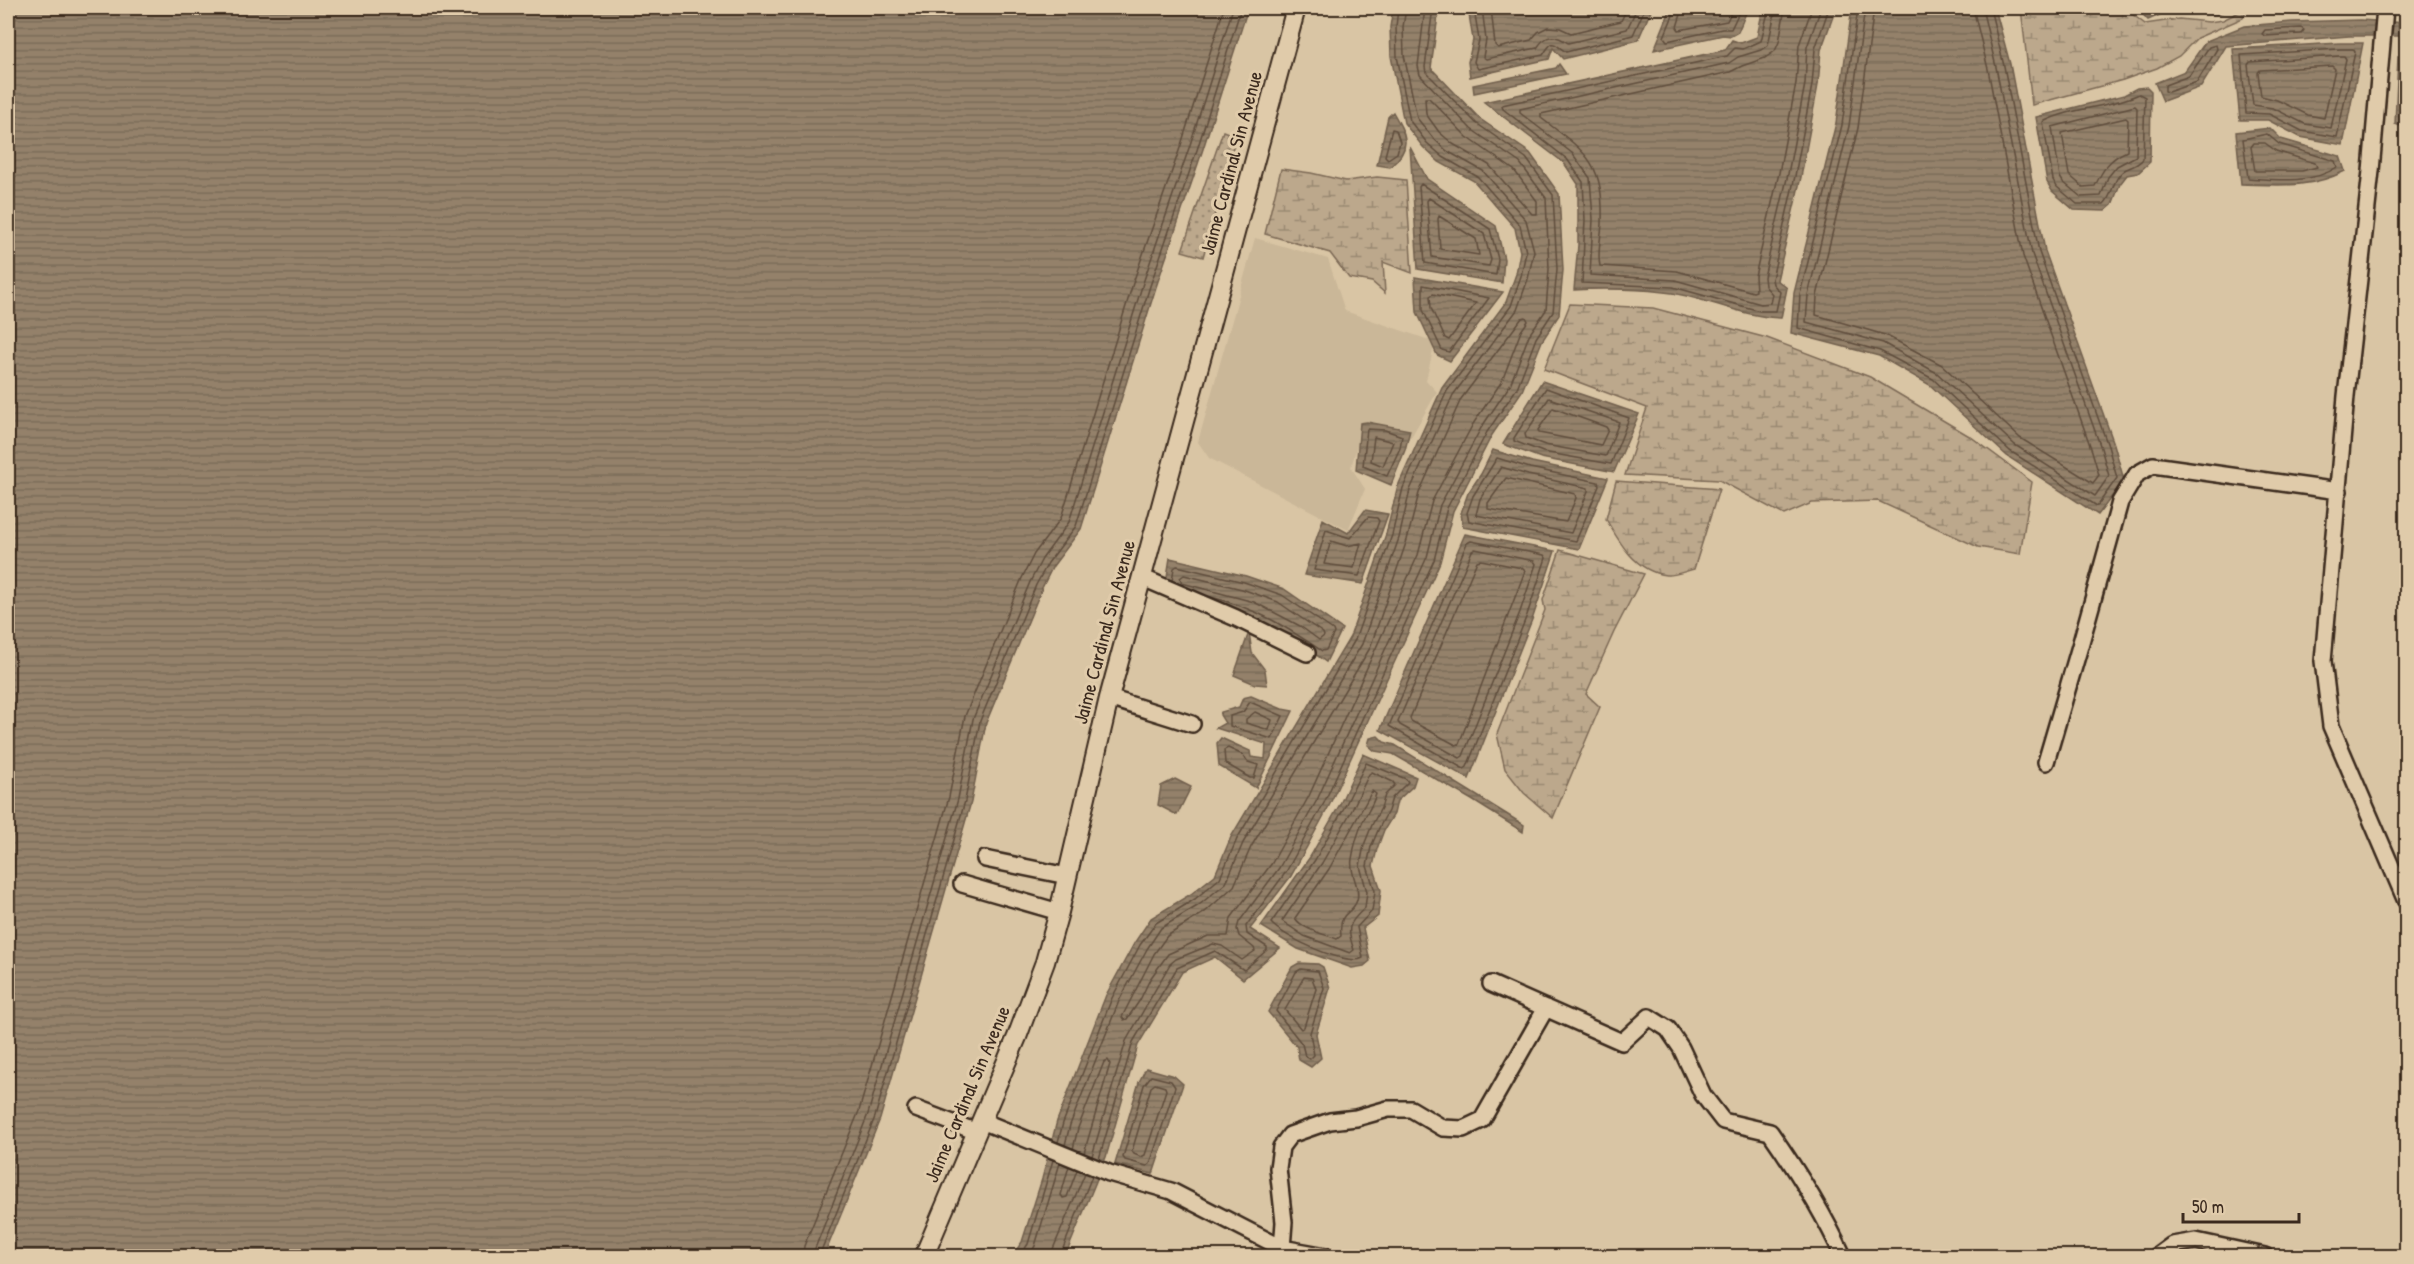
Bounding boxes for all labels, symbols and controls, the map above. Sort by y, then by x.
street label: Jaime Cardinal Sin Avenue [1193,68,1268,258]
street label: Jaime Cardinal Sin Avenue [1066,537,1141,727]
street label: Jaime Cardinal Sin Avenue [917,1001,1016,1186]
scale bar [2183,1186,2298,1224]
text: 50 m [2192,1194,2224,1219]

